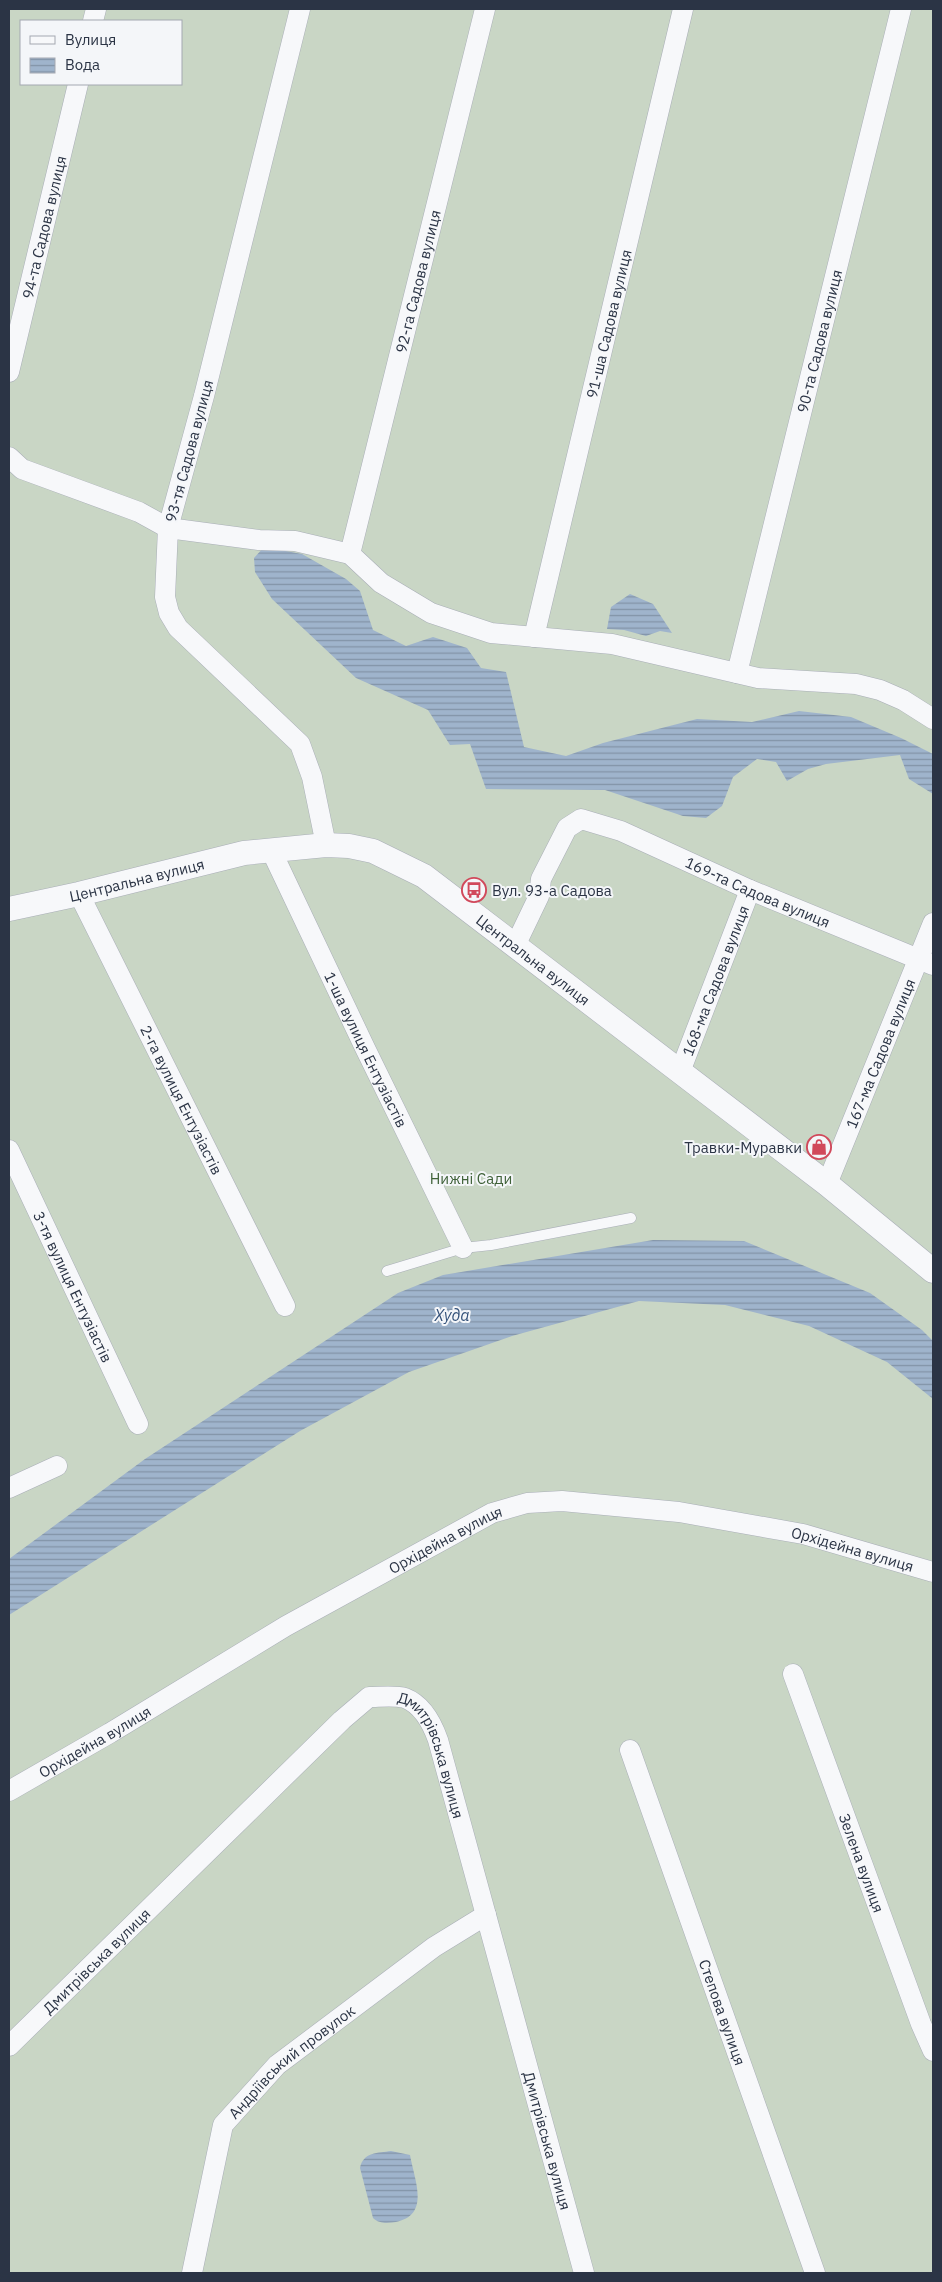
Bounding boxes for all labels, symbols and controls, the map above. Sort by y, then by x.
legend [20,20,182,85]
text: Вулиця [65,30,116,49]
text: Вода [65,55,100,74]
street label: 94-та Садова вулиця [17,154,70,301]
street label: 92-га Садова вулиця [391,208,444,355]
street label: 91-ша Садова вулиця [582,247,635,400]
street label: 90-та Садова вулиця [792,267,846,414]
street label: 93-тя Садова вулиця [161,378,217,524]
street label: 169-та Садова вулиця [682,852,833,931]
street label: Центральна вулиця [67,854,206,905]
bus stop icon: Вул. 93-а Садова [461,877,487,903]
place label: Вул. 93-а Садова [492,881,612,900]
street label: 168-ма Садова вулиця [678,903,753,1059]
street label: Центральна вулиця [473,910,594,1009]
street label: 1-ша вулиця Ентузіастів [321,969,412,1130]
street label: 167-ма Садова вулиця [841,976,919,1131]
street label: 2-га вулиця Ентузіастів [137,1022,227,1178]
shop icon: Травки-Муравки [806,1134,832,1160]
place label: Травки-Муравки [684,1138,802,1157]
park label: Нижні Сади [430,1169,512,1188]
street label: 3-тя вулиця Ентузіастів [30,1208,117,1365]
water label: Худа [433,1305,470,1325]
street label: Орхідейна вулиця [385,1501,504,1578]
street label: Орхідейна вулиця [790,1523,916,1575]
street label: Дмитрівська вулиця [396,1687,469,1820]
street label: Орхідейна вулиця [35,1701,154,1782]
street label: Зелена вулиця [835,1811,889,1915]
street label: Дмитрівська вулиця [38,1904,154,2017]
street label: Степова вулиця [695,1956,750,2068]
street label: Андріївський провулок [224,2000,359,2122]
street label: Дмитрівська вулиця [520,2069,576,2212]

